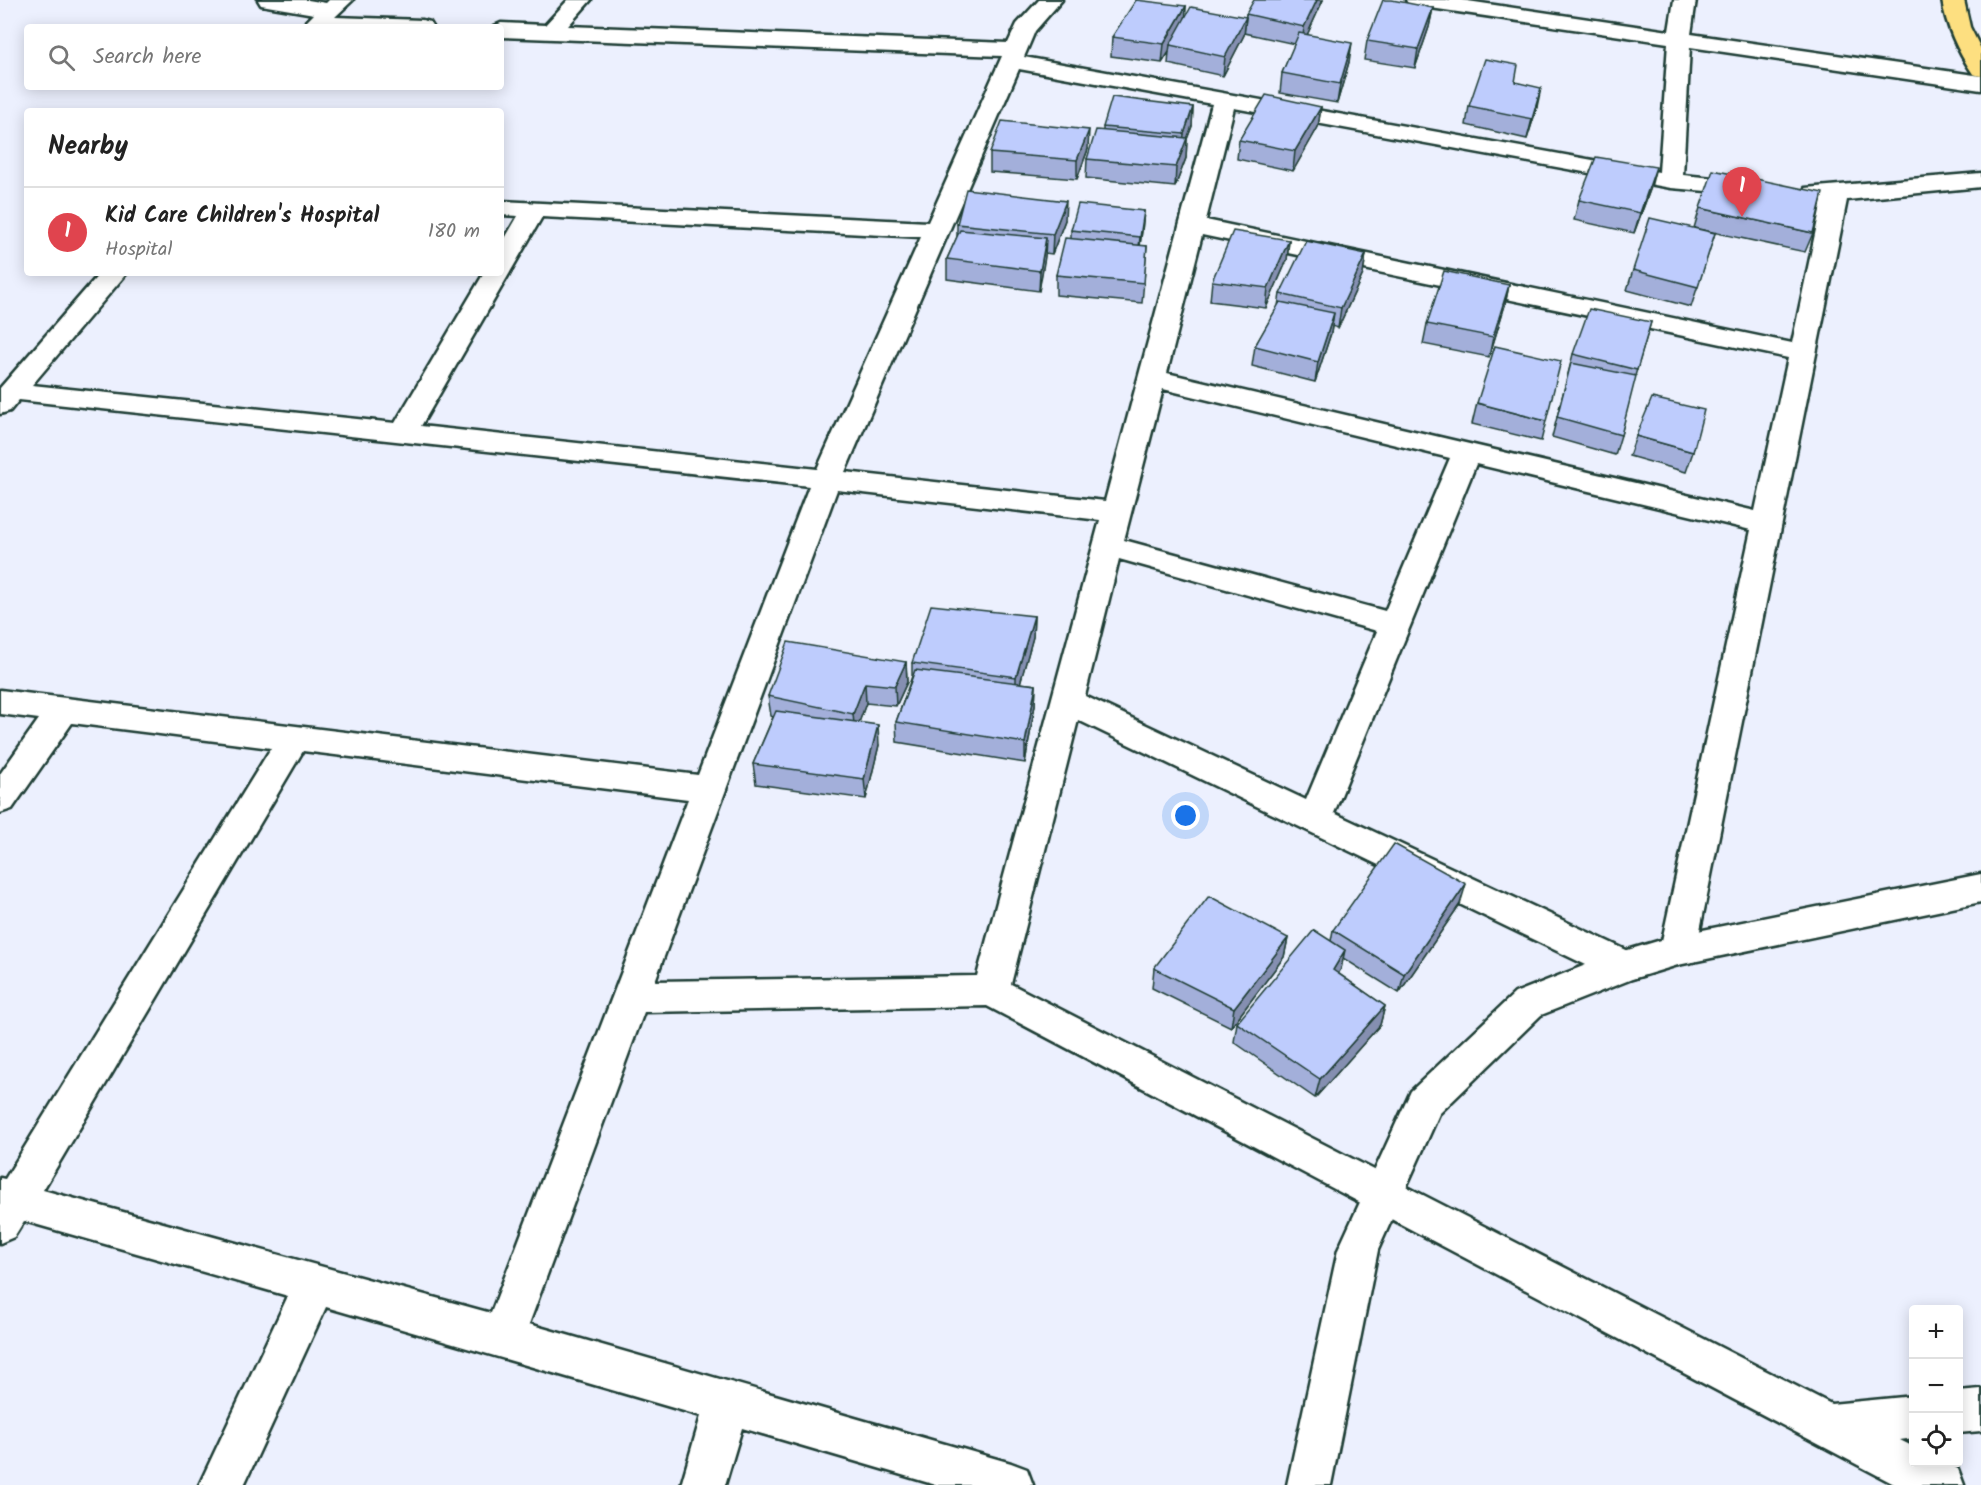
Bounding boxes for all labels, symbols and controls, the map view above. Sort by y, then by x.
search box [24,24,504,90]
text: Search here [93,40,201,75]
icon: search [45,41,78,74]
text: Nearby [48,126,128,168]
pin: 1 [1722,168,1762,217]
text: Kid Care Children's Hospital [105,199,379,234]
text: 1 [64,216,71,248]
text: 180 m [428,216,480,248]
text: Hospital [105,234,172,266]
your location [1171,801,1200,830]
map controls [1909,1305,1963,1467]
button: + [1909,1305,1963,1359]
button: − [1909,1359,1963,1413]
button: locate [1909,1413,1963,1467]

